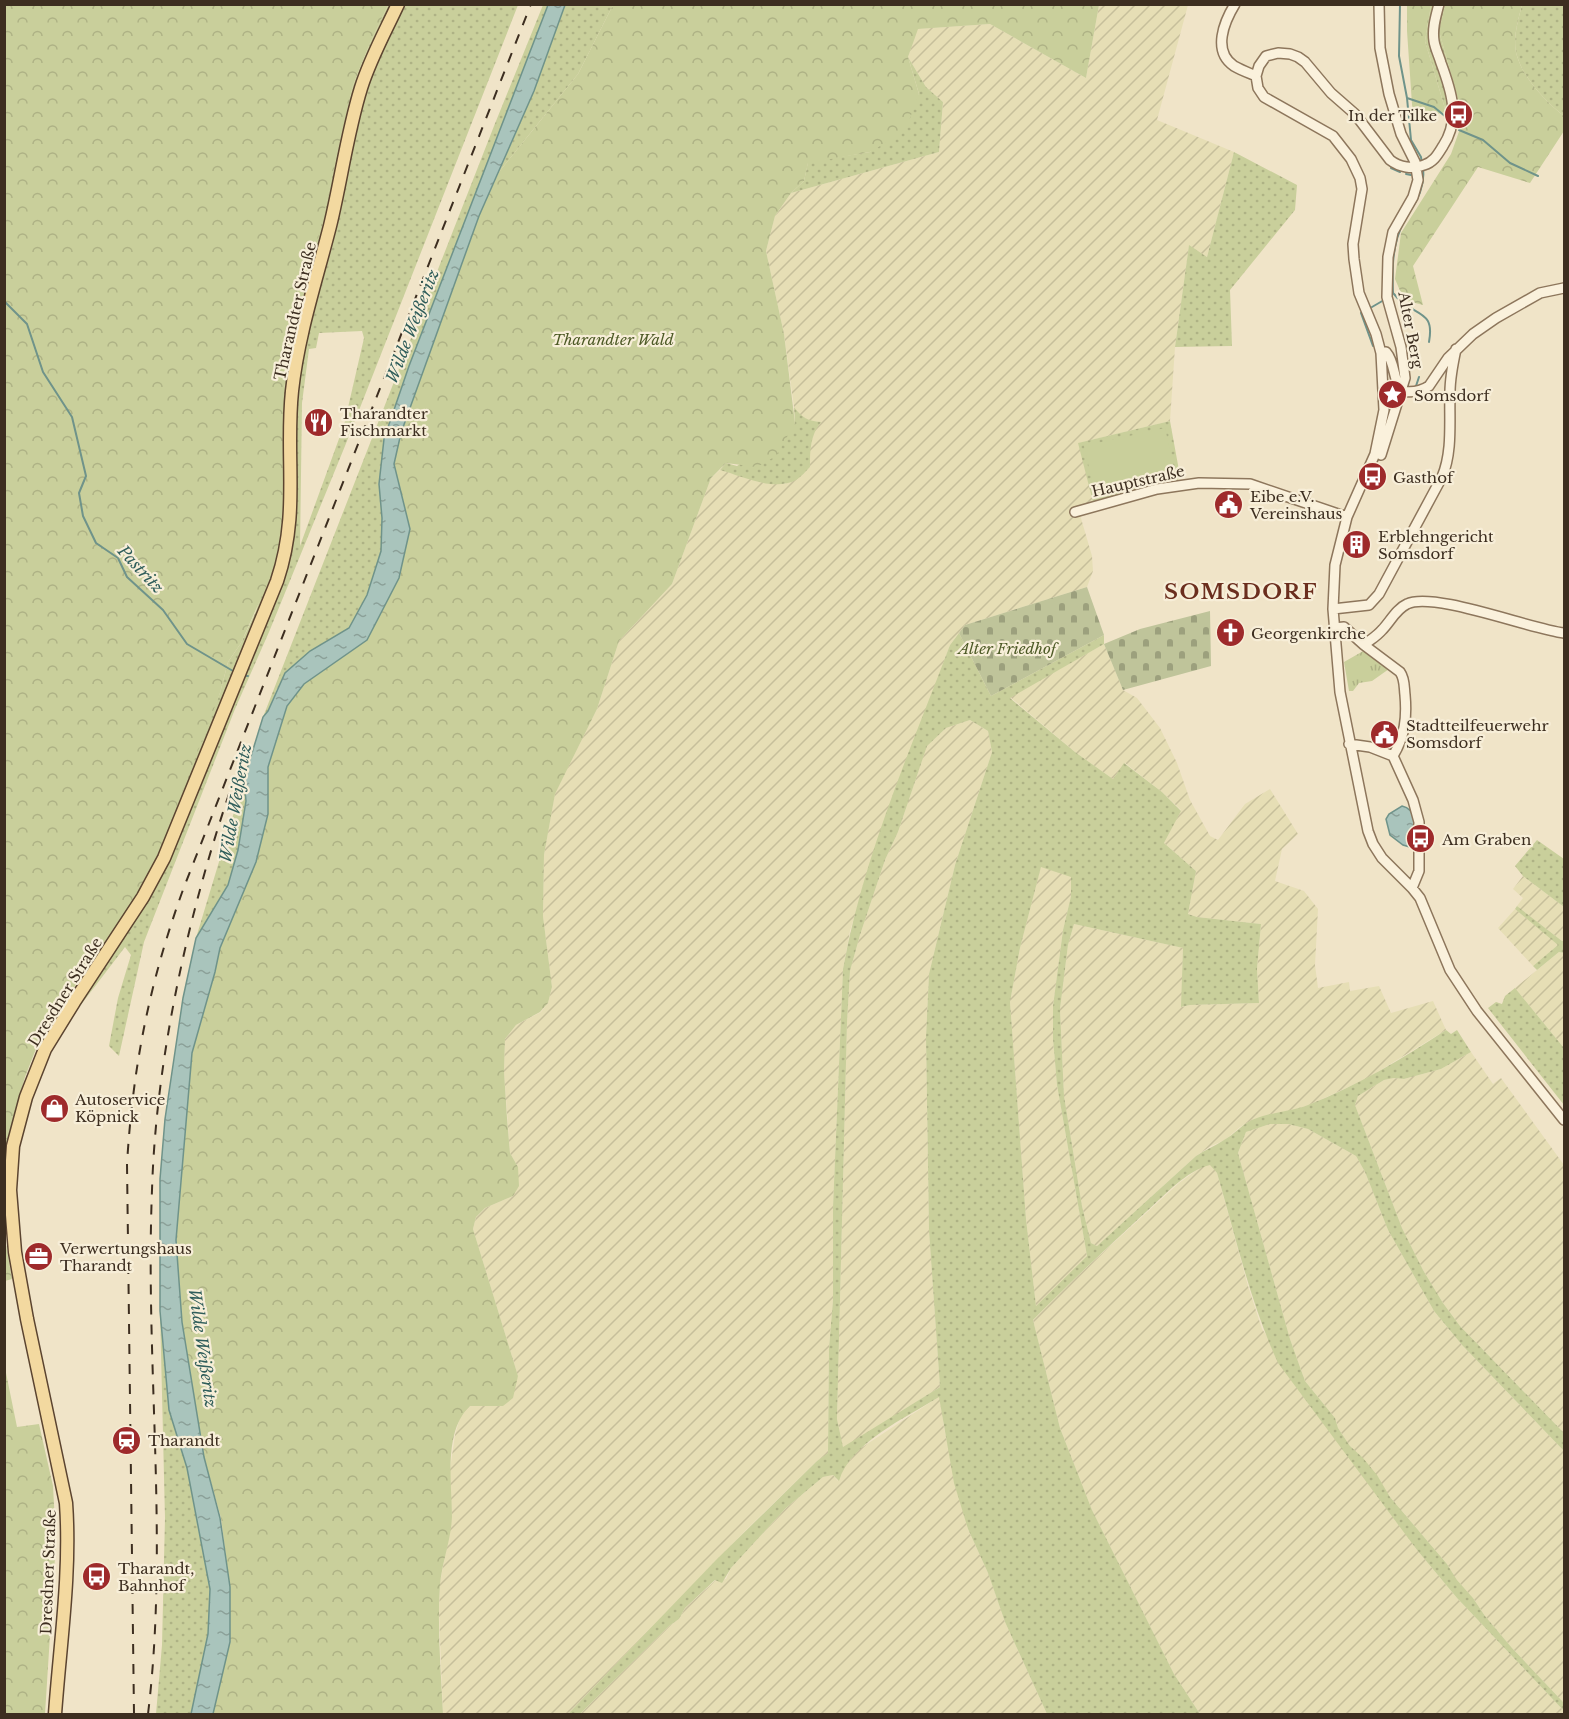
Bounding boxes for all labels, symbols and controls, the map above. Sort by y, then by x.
bus stop icon: In der Tilke [1442,99,1474,131]
place label: In der Tilke [1348,106,1437,125]
street label: Tharandter Straße [270,240,320,382]
water label: Wilde Weißeritz [381,266,443,386]
street label: Alter Berg [1394,289,1428,371]
park label: Tharandter Wald [552,330,674,349]
place icon: Somsdorf [1377,379,1409,411]
place label: Somsdorf [1414,386,1491,405]
place label: Tharandter Fischmarkt [340,404,429,440]
restaurant icon: Tharandter Fischmarkt [303,406,335,438]
street label: Hauptstraße [1090,461,1186,501]
bus stop icon: Gasthof [1356,461,1388,493]
place label: Gasthof [1393,468,1455,487]
place label: Eibe e.V. Vereinshaus [1249,487,1343,523]
public building icon: Eibe e.V. Vereinshaus [1213,489,1245,521]
place label: Erblehngericht Somsdorf [1378,527,1494,563]
building icon: Erblehngericht Somsdorf [1341,529,1373,561]
water label: Pastritz [113,540,168,597]
district label: SOMSDORF [1164,579,1318,605]
church icon: Georgenkirche [1214,617,1246,649]
place label: Georgenkirche [1251,624,1366,643]
park label: Alter Friedhof [956,639,1060,658]
place label: Stadtteilfeuerwehr Somsdorf [1406,716,1549,752]
public building icon: Stadtteilfeuerwehr Somsdorf [1369,718,1401,750]
water label: Wilde Weißeritz [215,742,255,864]
bus stop icon: Am Graben [1405,823,1437,855]
place label: Am Graben [1441,830,1531,849]
street label: Dresdner Straße [24,934,106,1050]
place label: Autoservice Köpnick [74,1090,165,1126]
shop icon: Autoservice Köpnick [38,1092,70,1124]
place label: Verwertungshaus Tharandt [59,1239,192,1275]
office icon: Verwertungshaus Tharandt [23,1241,55,1273]
water label: Wilde Weißeritz [185,1287,221,1409]
station icon: Tharandt [111,1424,143,1456]
place label: Tharandt [148,1431,221,1450]
street label: Dresdner Straße [36,1509,60,1635]
place label: Tharandt, Bahnhof [118,1559,194,1595]
bus stop icon: Tharandt, Bahnhof [81,1561,113,1593]

